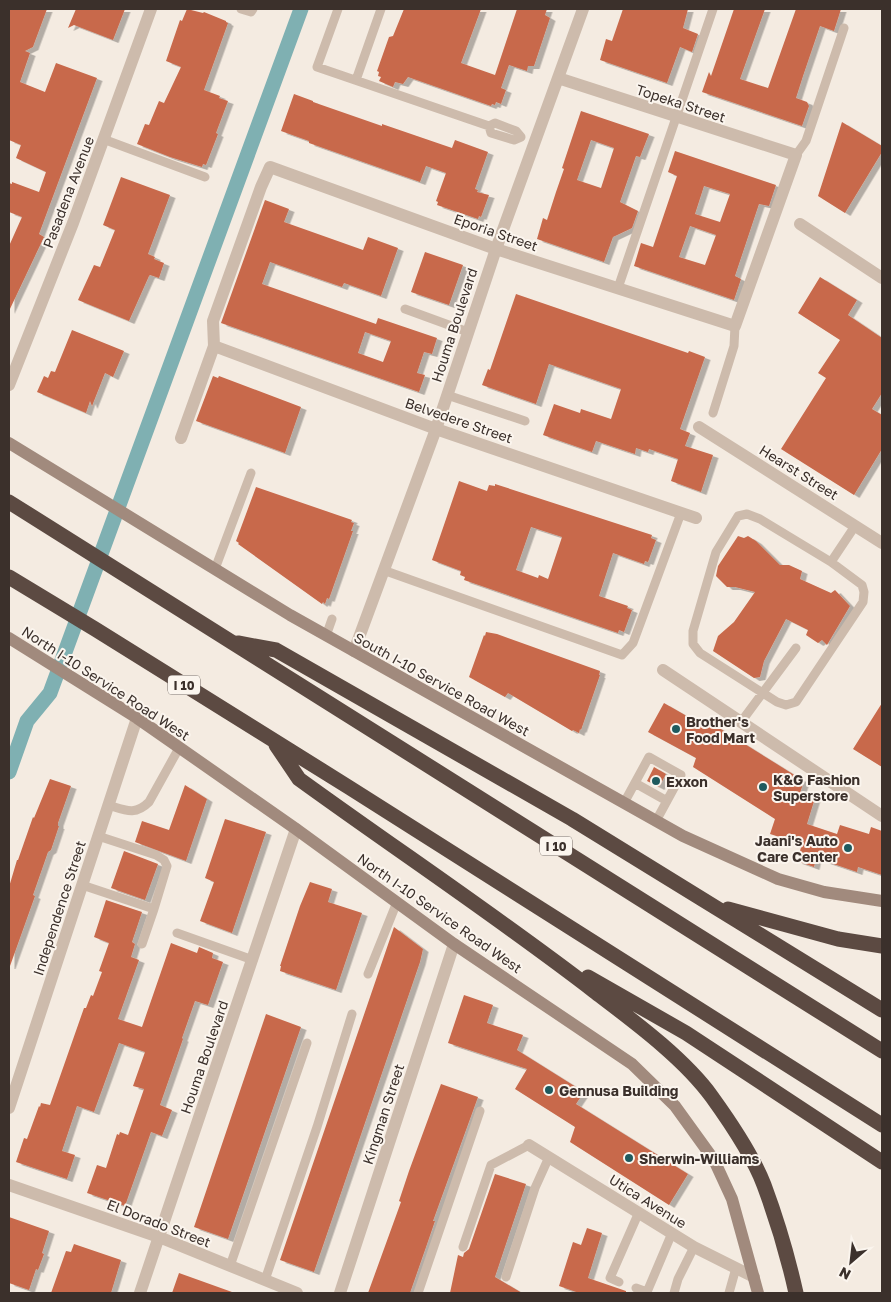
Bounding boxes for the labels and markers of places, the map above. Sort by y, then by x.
place label: Brother's Food Mart [686,713,755,746]
marker: Brother's Food Mart [670,723,682,735]
place label: K&G Fashion Superstore [773,771,860,804]
place label: Exxon [666,773,708,790]
marker: Exxon [650,775,662,787]
marker: K&G Fashion Superstore [757,781,769,793]
place label: Jaani's Auto Care Center [755,832,839,865]
marker: Jaani's Auto Care Center [842,842,854,854]
place label: Gennusa Building [559,1082,678,1099]
marker: Gennusa Building [543,1084,555,1096]
place label: Sherwin-Williams [639,1150,760,1167]
marker: Sherwin-Williams [623,1152,635,1164]

